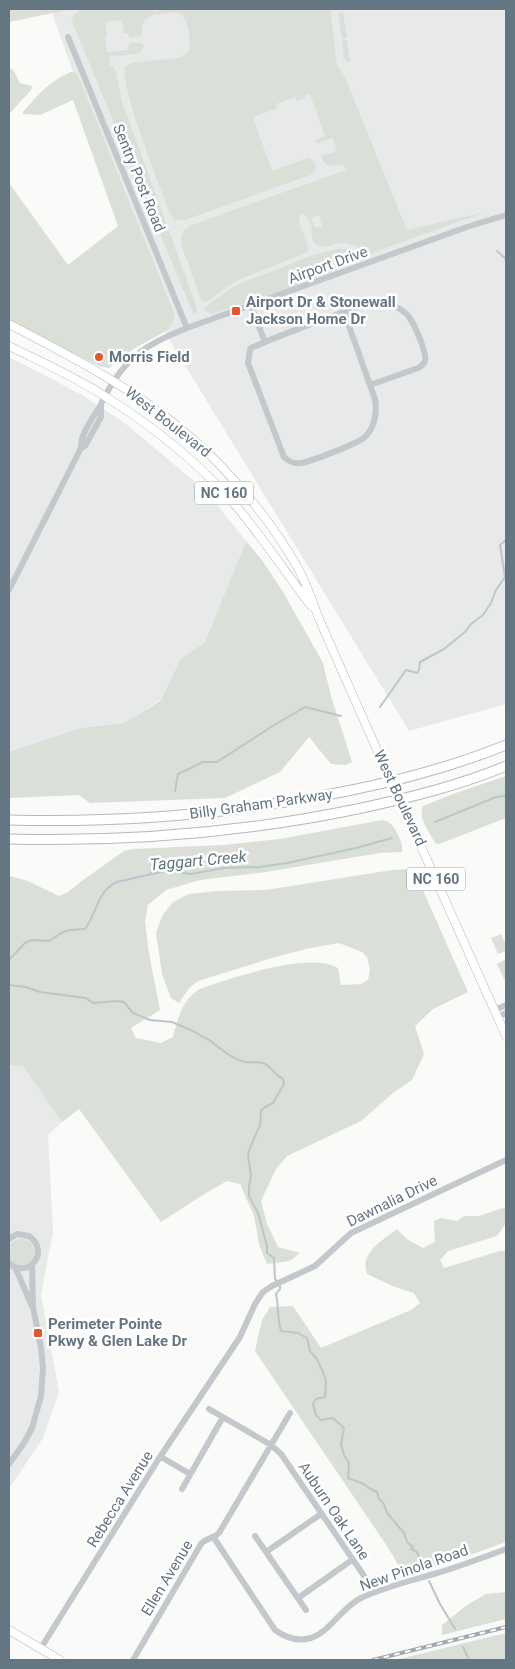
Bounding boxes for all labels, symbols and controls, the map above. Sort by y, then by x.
street label: Sentry Post Road [109,121,169,235]
street label: Airport Drive [286,242,370,288]
place label: Airport Dr & Stonewall Jackson Home Dr [246,293,396,328]
marker: Airport Dr & Stonewall Jackson Home Dr [230,305,242,317]
place label: Morris Field [109,348,190,366]
marker: Morris Field [93,351,105,363]
street label: West Boulevard [122,383,214,461]
road number: NC 160 [195,482,253,504]
street label: West Boulevard [370,747,430,849]
street label: Billy Graham Parkway [188,785,334,823]
water label: Taggart Creek [149,847,248,874]
road number: NC 160 [407,868,465,891]
street label: Dawnalia Drive [344,1171,440,1231]
place label: Perimeter Pointe Pkwy & Glen Lake Dr [48,1315,188,1350]
marker: Perimeter Pointe Pkwy & Glen Lake Dr [32,1327,44,1339]
street label: Rebecca Avenue [83,1447,157,1551]
street label: Auburn Oak Lane [295,1459,373,1563]
street label: Ellen Avenue [137,1537,197,1619]
street label: New Pinola Road [357,1541,471,1595]

